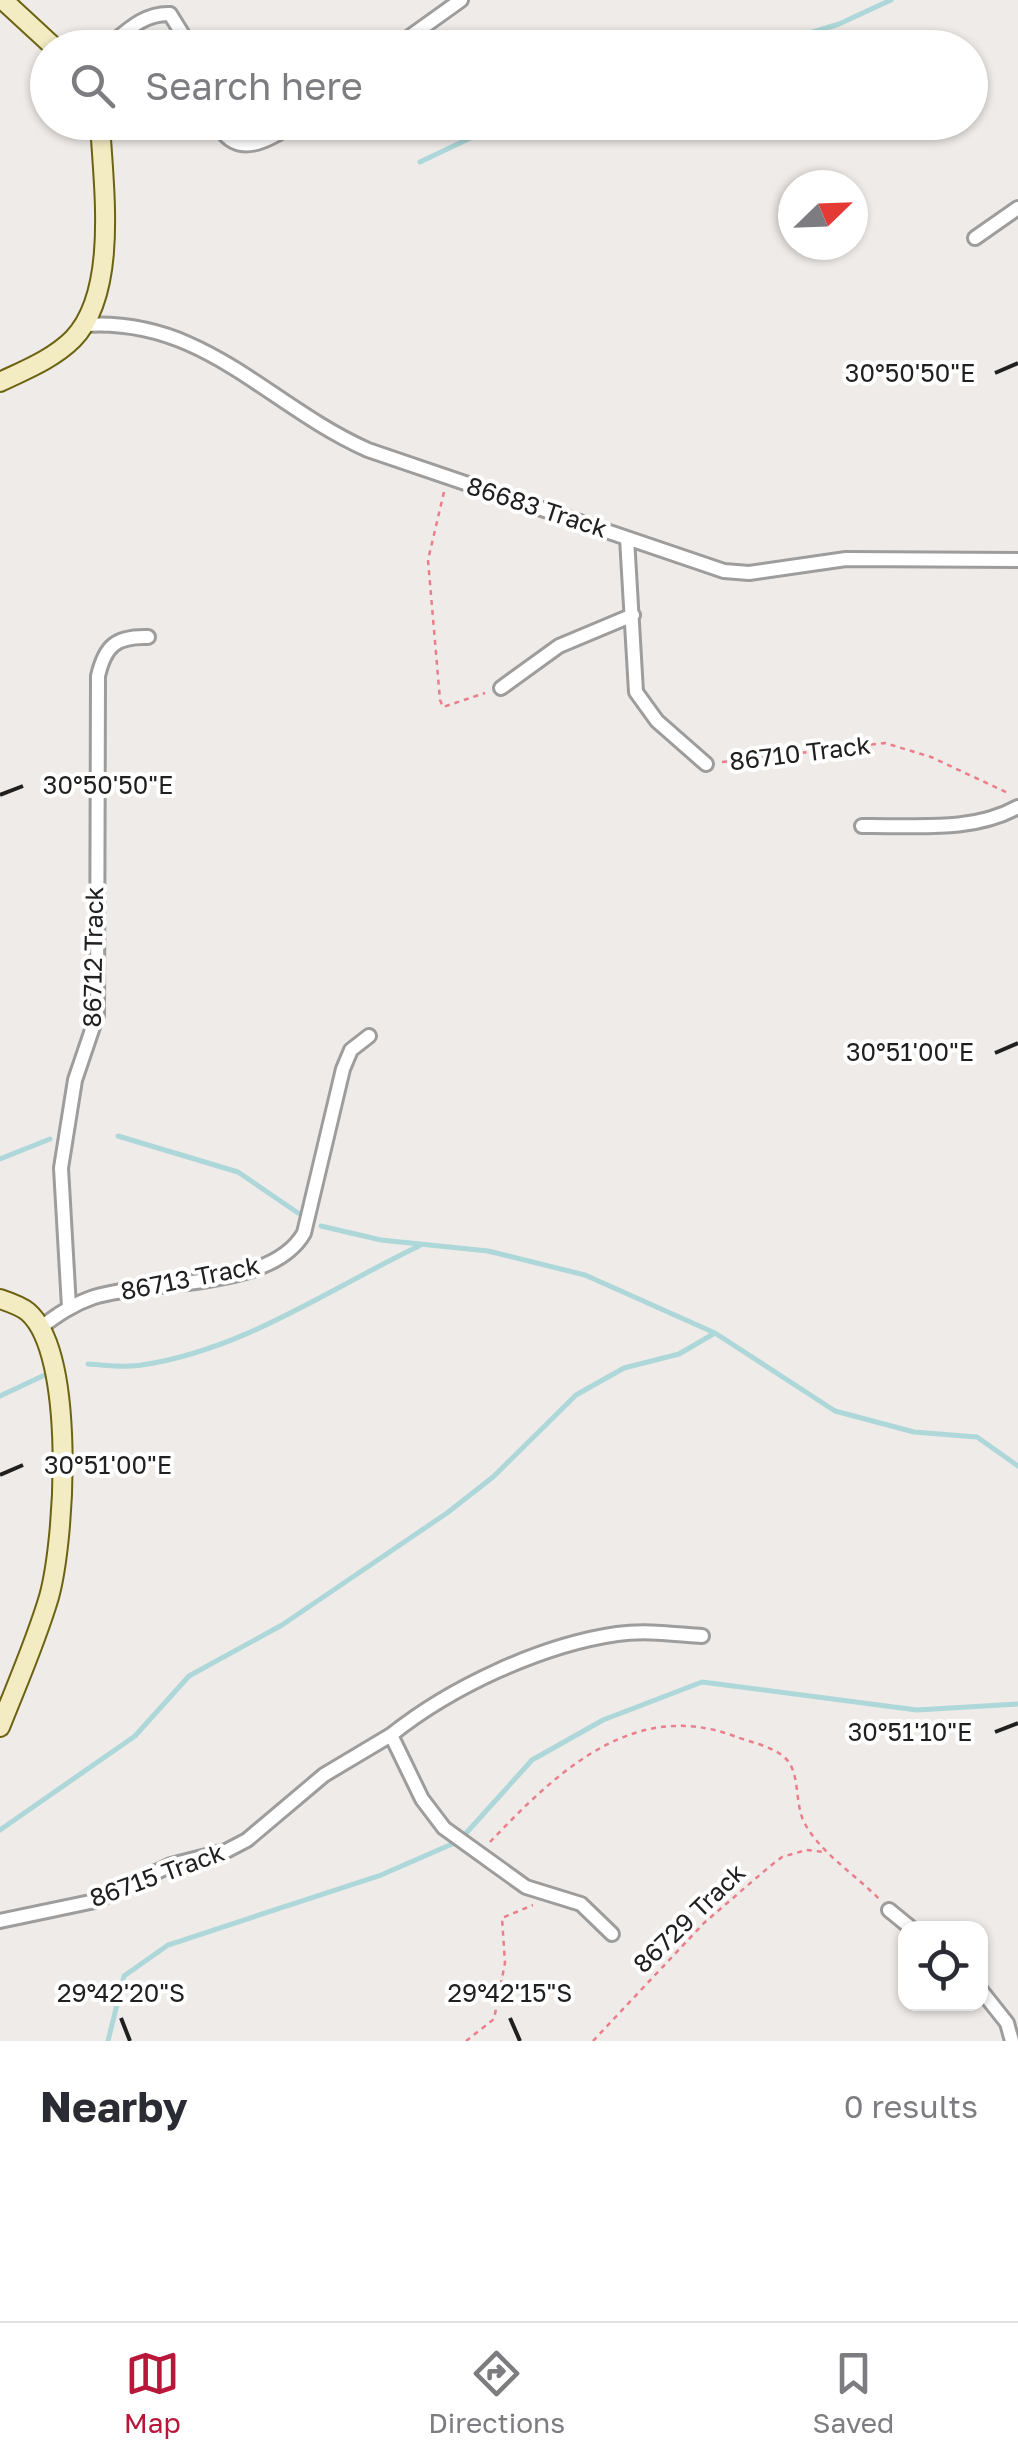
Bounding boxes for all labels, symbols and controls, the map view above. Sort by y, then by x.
search box [30,30,988,140]
icon: search [65,58,120,113]
text: Search here [145,63,363,108]
north arrow [778,170,868,260]
text: 30°50'50"E [845,357,975,388]
street label: 86683 Track [463,469,611,544]
street label: 86710 Track [728,728,872,777]
text: 30°50'50"E [43,769,173,800]
street label: 86712 Track [76,886,109,1028]
text: 30°51'00"E [846,1036,974,1067]
street label: 86713 Track [118,1249,262,1306]
text: 30°51'00"E [44,1449,172,1480]
text: 30°51'10"E [848,1716,972,1747]
street label: 86715 Track [85,1836,228,1913]
street label: 86729 Track [626,1856,751,1979]
map controls [898,1921,988,2011]
button: locate [898,1921,988,2011]
text: 29°42'20"S [57,1977,185,2008]
text: 29°42'15"S [448,1977,572,2008]
text: Nearby [40,2081,188,2131]
text: 0 results [844,2087,978,2125]
tab: Map [124,2346,181,2439]
tab: Directions [428,2346,565,2439]
tab: Saved [812,2346,894,2439]

